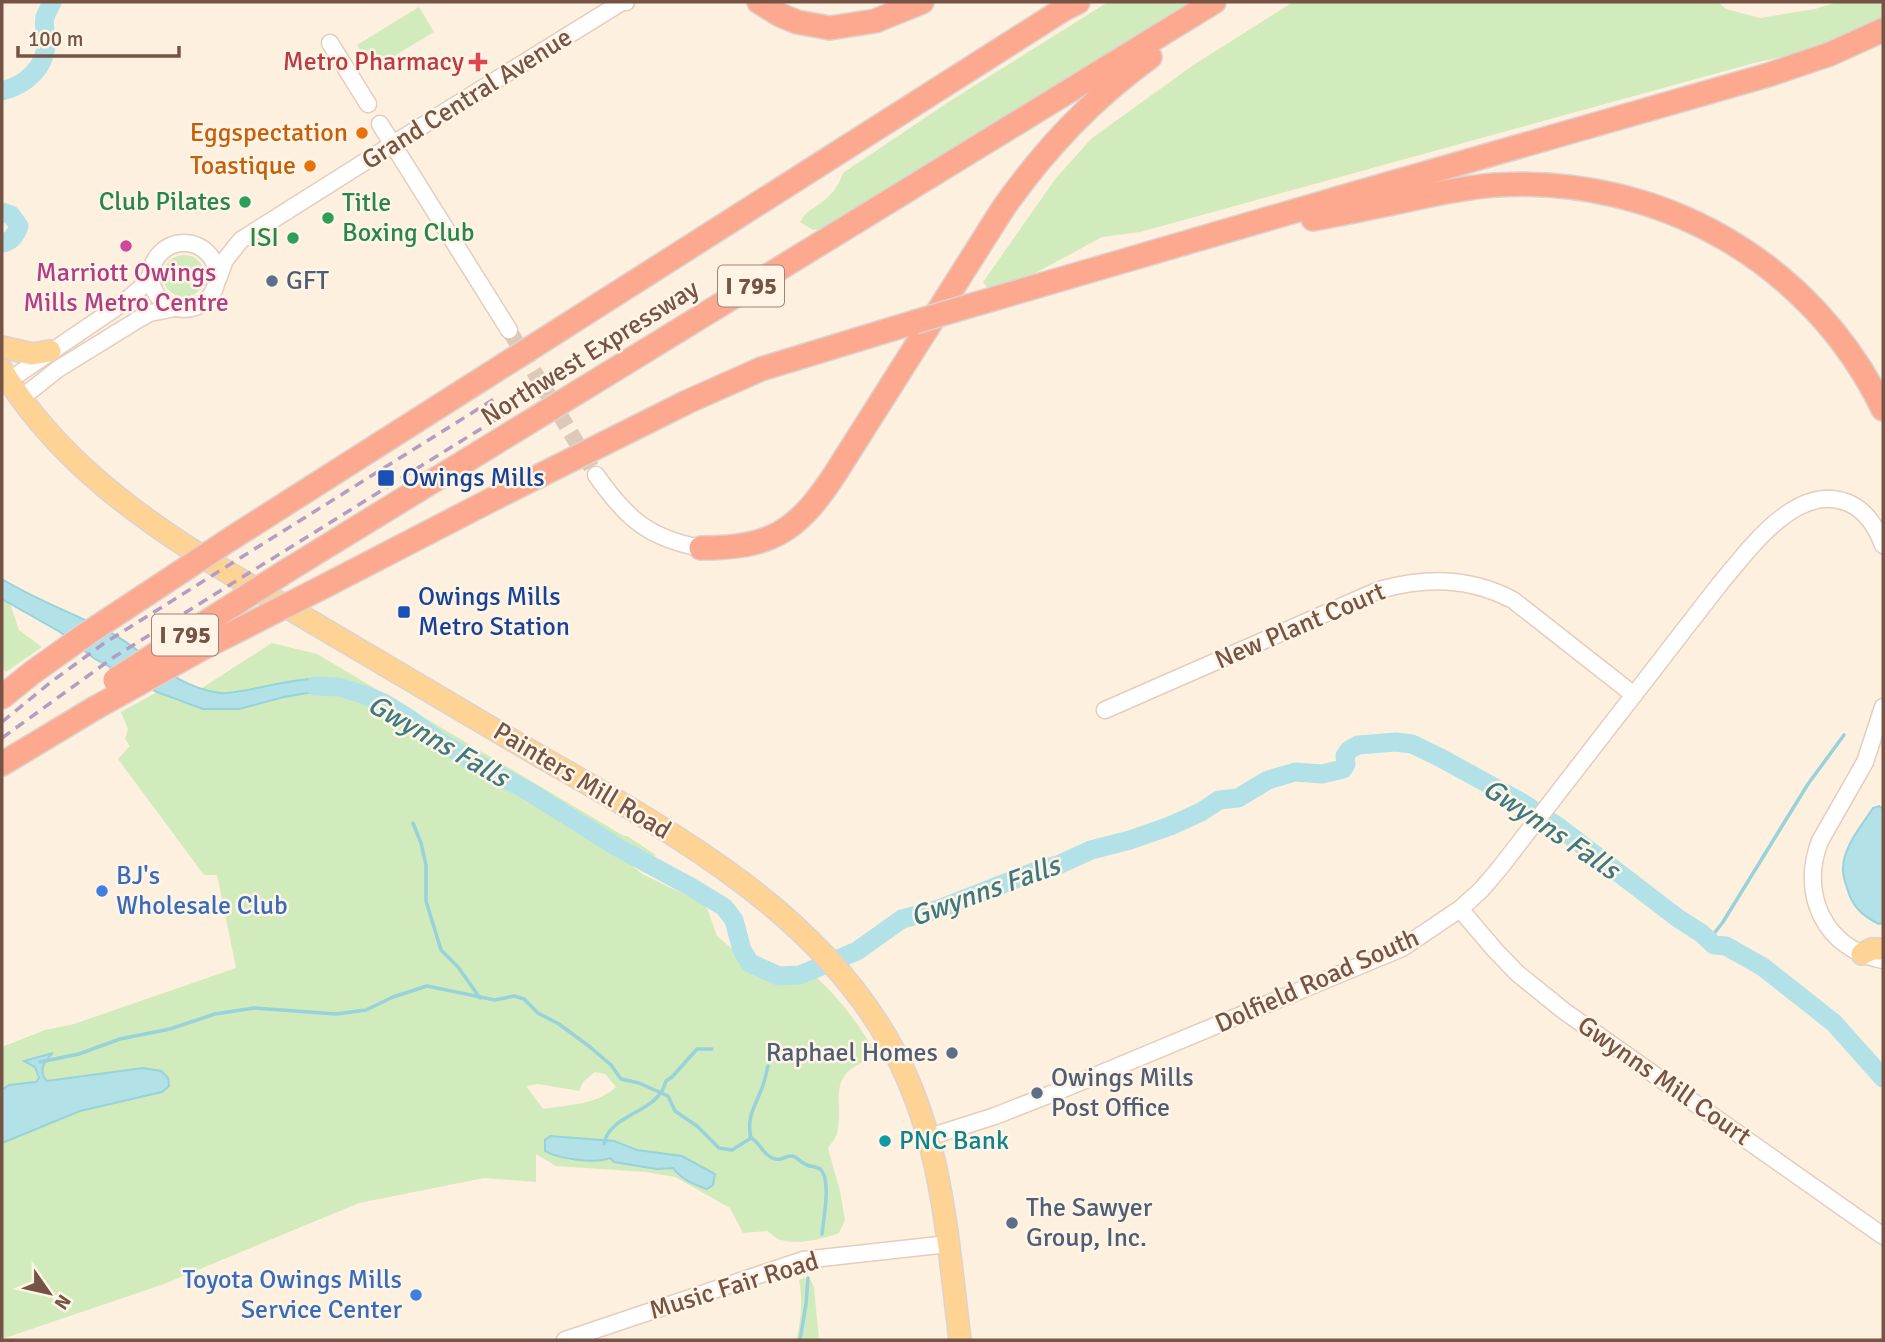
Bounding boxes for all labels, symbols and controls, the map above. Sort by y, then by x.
scale bar [18,14,178,58]
street label: Grand Central Avenue [356,21,578,177]
text: 100 m [28,26,83,52]
place label: Metro Pharmacy [283,46,464,78]
marker: Metro Pharmacy [470,54,486,70]
place label: Eggspectation [190,117,348,149]
marker: Eggspectation [354,125,370,141]
place label: Toastique [190,150,296,182]
marker: Toastique [302,158,318,174]
place label: Club Pilates [99,186,231,218]
place label: Title Boxing Club [342,187,475,249]
marker: Club Pilates [237,194,253,210]
marker: Title Boxing Club [320,210,336,226]
place label: ISI [249,222,279,254]
marker: ISI [285,230,301,246]
marker: Marriott Owings Mills Metro Centre [118,238,134,254]
place label: Marriott Owings Mills Metro Centre [23,257,229,319]
place label: GFT [286,265,329,297]
road number: I 795 [718,265,784,306]
marker: GFT [264,273,280,289]
street label: Northwest Expressway [475,273,705,433]
place label: Owings Mills [402,462,545,494]
marker: Owings Mills [376,468,396,488]
street label: New Plant Court [1210,576,1390,676]
place label: Owings Mills Metro Station [418,581,570,643]
marker: Owings Mills Metro Station [396,604,412,620]
road number: I 795 [152,614,218,656]
water label: Gwynns Falls [362,687,517,796]
street label: Painters Mill Road [487,715,677,847]
water label: Gwynns Falls [1477,771,1628,888]
water label: Gwynns Falls [906,847,1067,934]
place label: BJ's Wholesale Club [116,860,288,922]
marker: BJ's Wholesale Club [94,883,110,899]
street label: Dolfield Road South [1210,922,1424,1040]
street label: Gwynns Mill Court [1571,1009,1757,1153]
place label: Raphael Homes [766,1037,938,1069]
marker: Raphael Homes [944,1045,960,1061]
place label: Owings Mills Post Office [1051,1062,1194,1124]
marker: Owings Mills Post Office [1029,1085,1045,1101]
place label: PNC Bank [899,1125,1009,1157]
marker: PNC Bank [877,1133,893,1149]
place label: The Sawyer Group, Inc. [1026,1192,1153,1254]
marker: The Sawyer Group, Inc. [1004,1215,1020,1231]
street label: Music Fair Road [645,1245,823,1327]
north arrow [14,1258,84,1328]
place label: Toyota Owings Mills Service Center [182,1264,402,1326]
marker: Toyota Owings Mills Service Center [408,1287,424,1303]
text: N [49,1290,76,1314]

